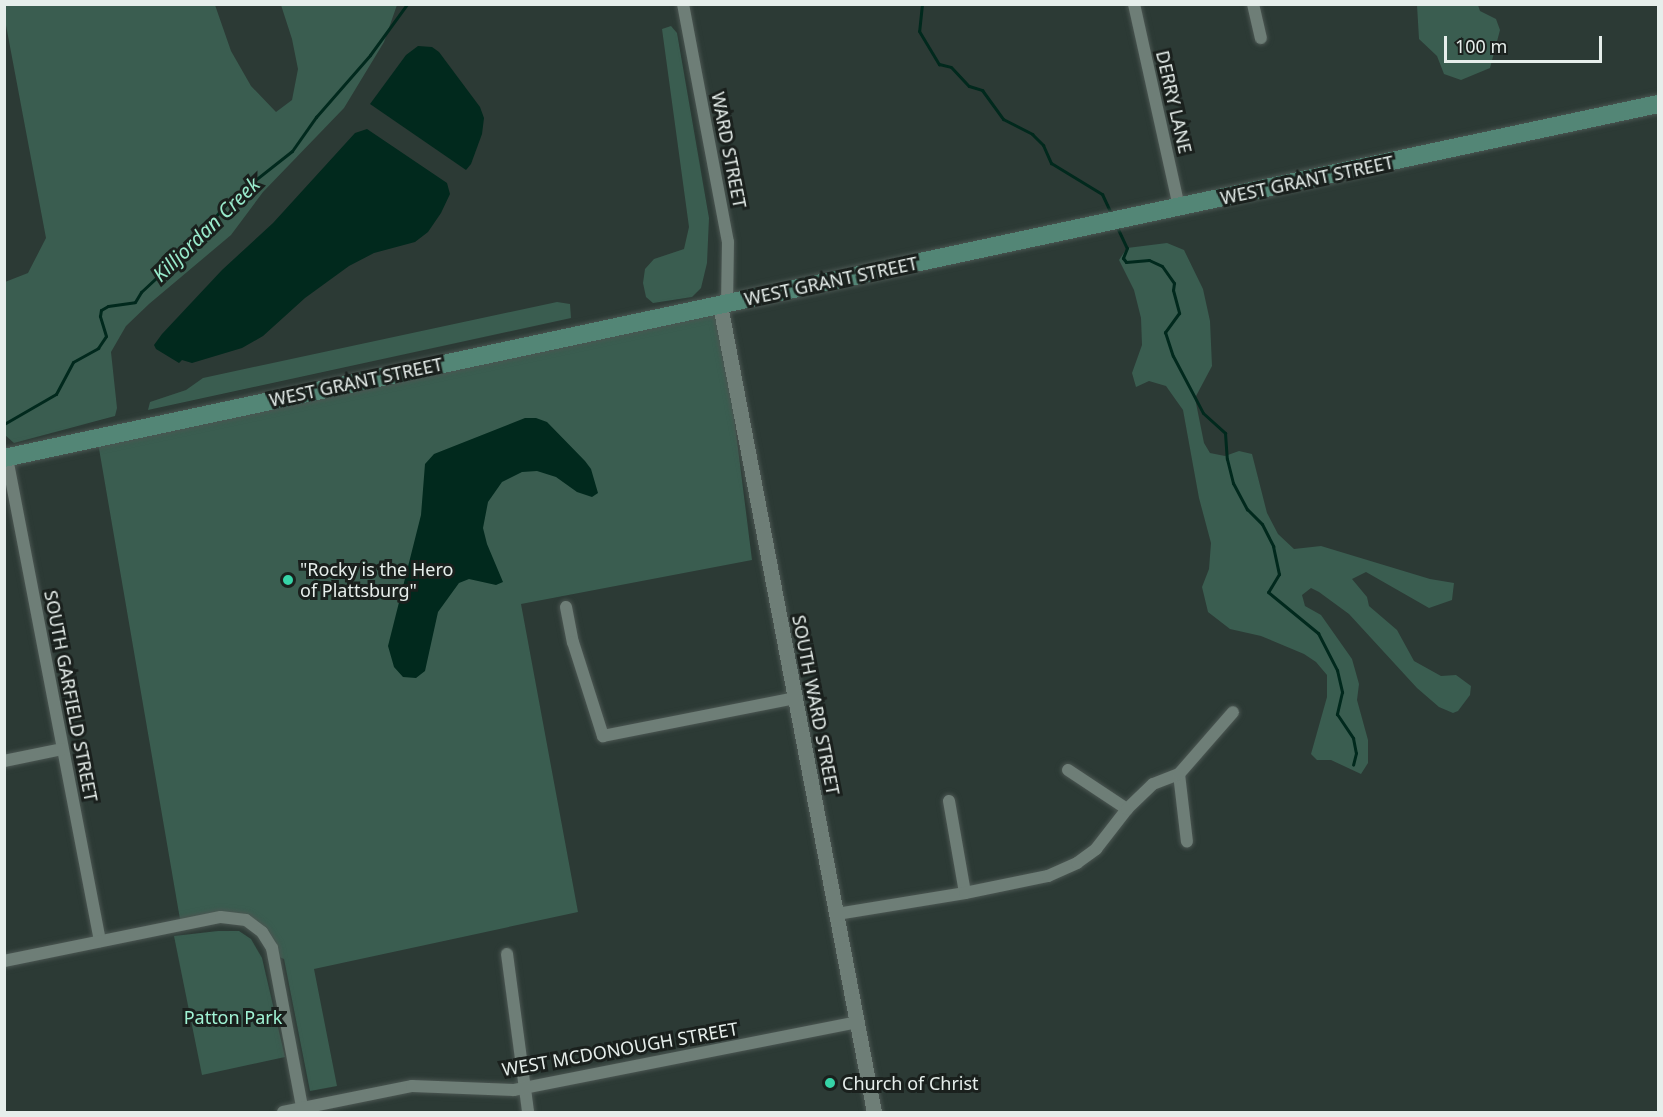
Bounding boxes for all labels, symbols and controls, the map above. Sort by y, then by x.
scale bar [1447,24,1604,62]
text: 100 m [1455,34,1507,58]
street label: DERRY LANE [1152,48,1196,156]
street label: WARD STREET [707,90,751,210]
street label: WEST GRANT STREET [1218,151,1396,209]
water label: Killjordan Creek [147,172,265,286]
street label: WEST GRANT STREET [742,252,920,310]
street label: WEST GRANT STREET [267,353,445,411]
place label: "Rocky is the Hero of Plattsburg" [300,559,453,602]
marker: "Rocky is the Hero of Plattsburg" [281,573,295,587]
street label: SOUTH GARFIELD STREET [40,589,102,803]
street label: SOUTH WARD STREET [788,613,844,797]
park label: Patton Park [184,1006,282,1028]
street label: WEST MCDONOUGH STREET [500,1018,740,1080]
place label: Church of Christ [842,1072,979,1094]
marker: Church of Christ [823,1076,837,1090]

